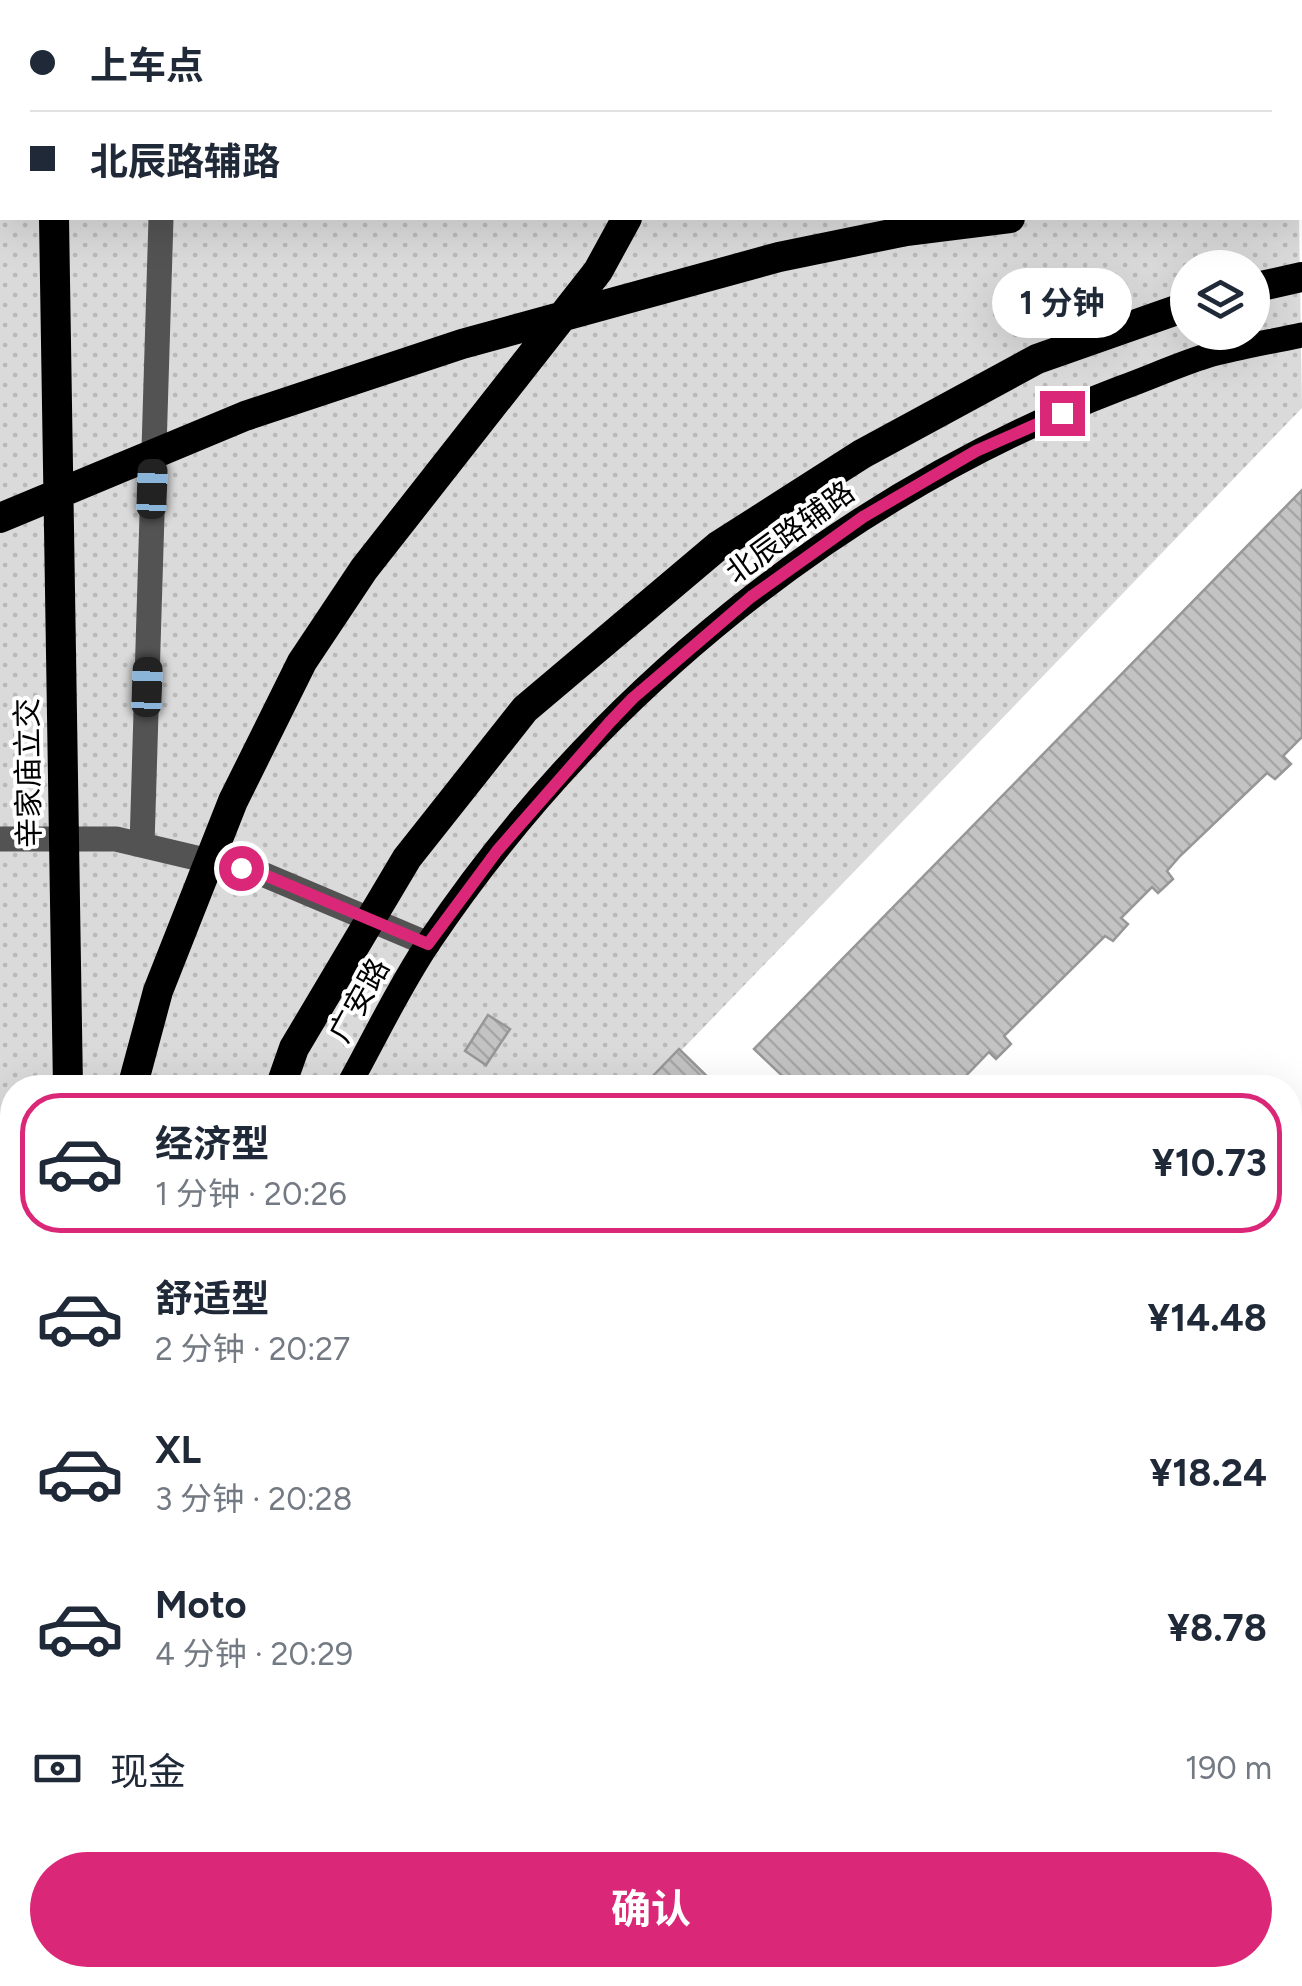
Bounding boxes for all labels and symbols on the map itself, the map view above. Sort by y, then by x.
callout: 1 分钟 [992,268,1132,338]
route end [1040,391,1085,436]
car [136,458,168,520]
street label: 北辰路辅路 [718,473,862,591]
car [131,656,163,718]
street label: 辛家庙立交 [8,698,48,848]
route start [219,846,264,891]
street label: 广安路 [321,952,397,1048]

